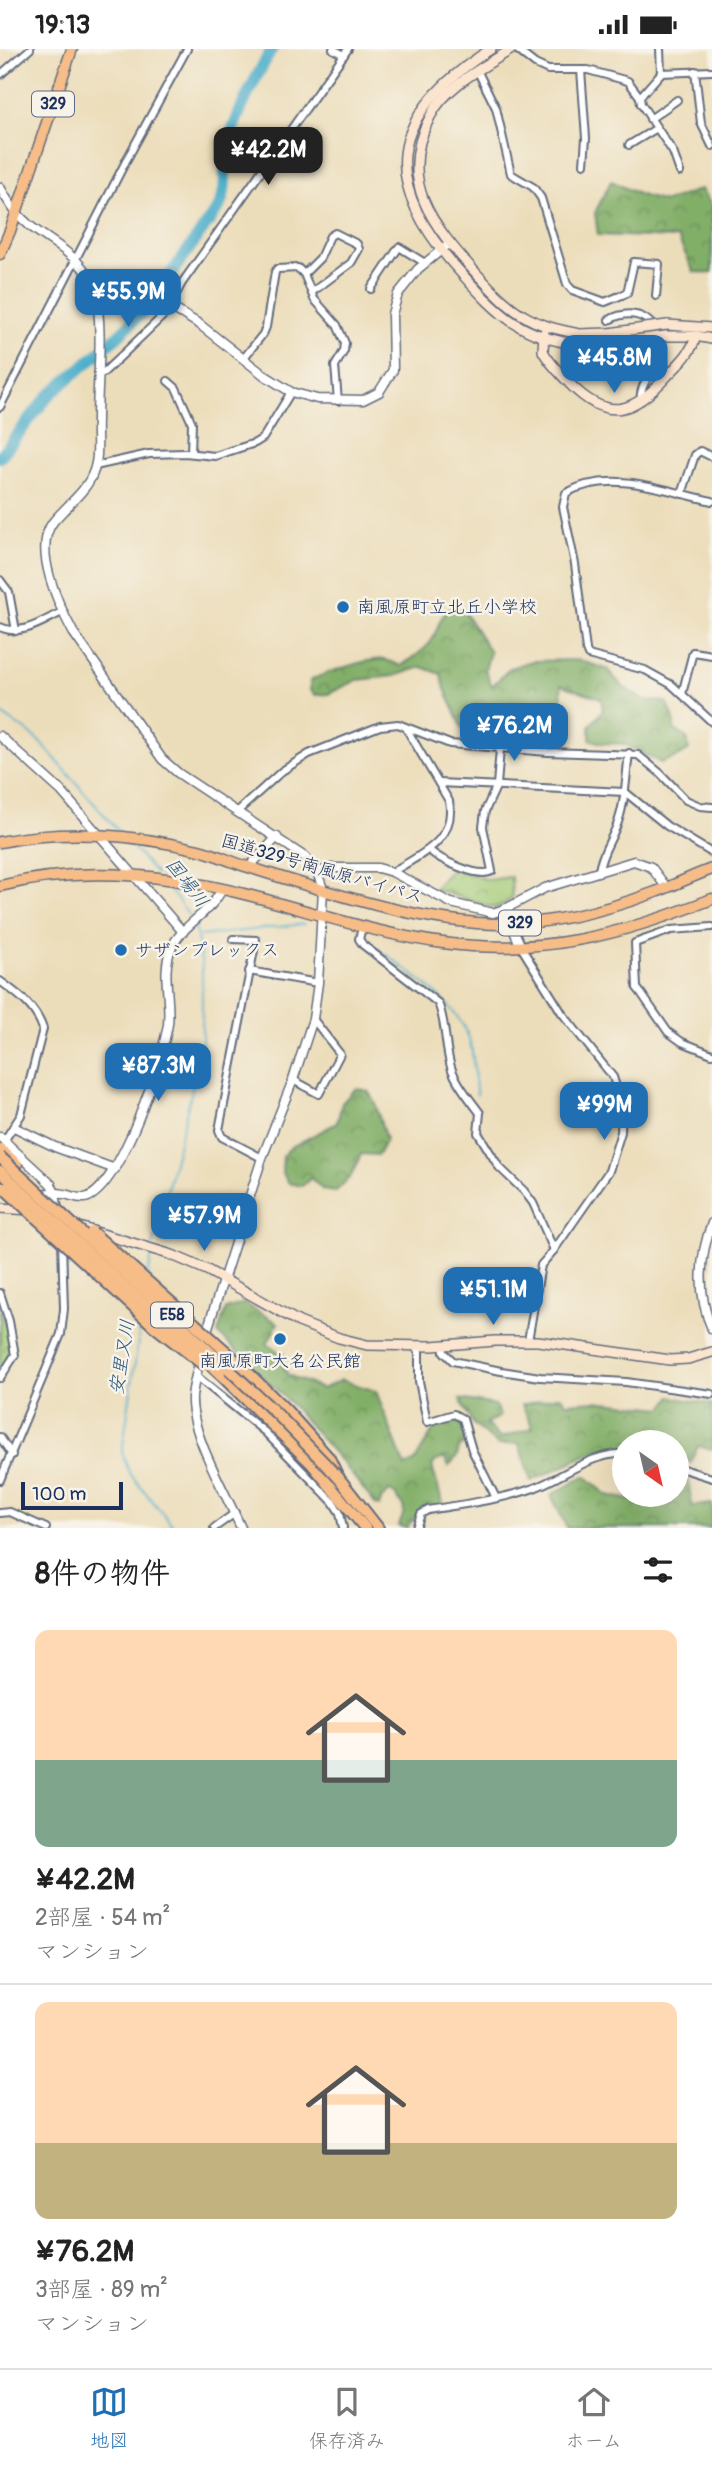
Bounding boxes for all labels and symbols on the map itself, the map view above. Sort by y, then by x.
road number: 329 [32,91,74,117]
pin: ¥42.2M [211,127,325,187]
pin: ¥55.9M [71,269,185,329]
pin: ¥45.8M [557,335,671,395]
place label: 南風原町立北丘小学校 [357,596,537,619]
marker: 南風原町立北丘小学校 [335,599,351,615]
pin: ¥76.2M [457,703,571,763]
street label: 国道329号南風原バイパス [218,829,426,909]
water label: 国場川 [160,853,214,913]
road number: 329 [499,911,541,936]
place label: サザンプレックス [135,939,279,962]
marker: サザンプレックス [113,942,129,958]
pin: ¥87.3M [101,1044,215,1103]
pin: ¥99M [563,1083,645,1142]
pin: ¥57.9M [147,1193,261,1253]
pin: ¥51.1M [436,1267,550,1327]
road number: E58 [151,1303,193,1327]
water label: 安里又川 [104,1318,140,1396]
marker: 南風原町大名公民館 [272,1331,288,1347]
place label: 南風原町大名公民館 [199,1350,361,1373]
north arrow [612,1430,690,1507]
scale bar [21,1479,122,1511]

